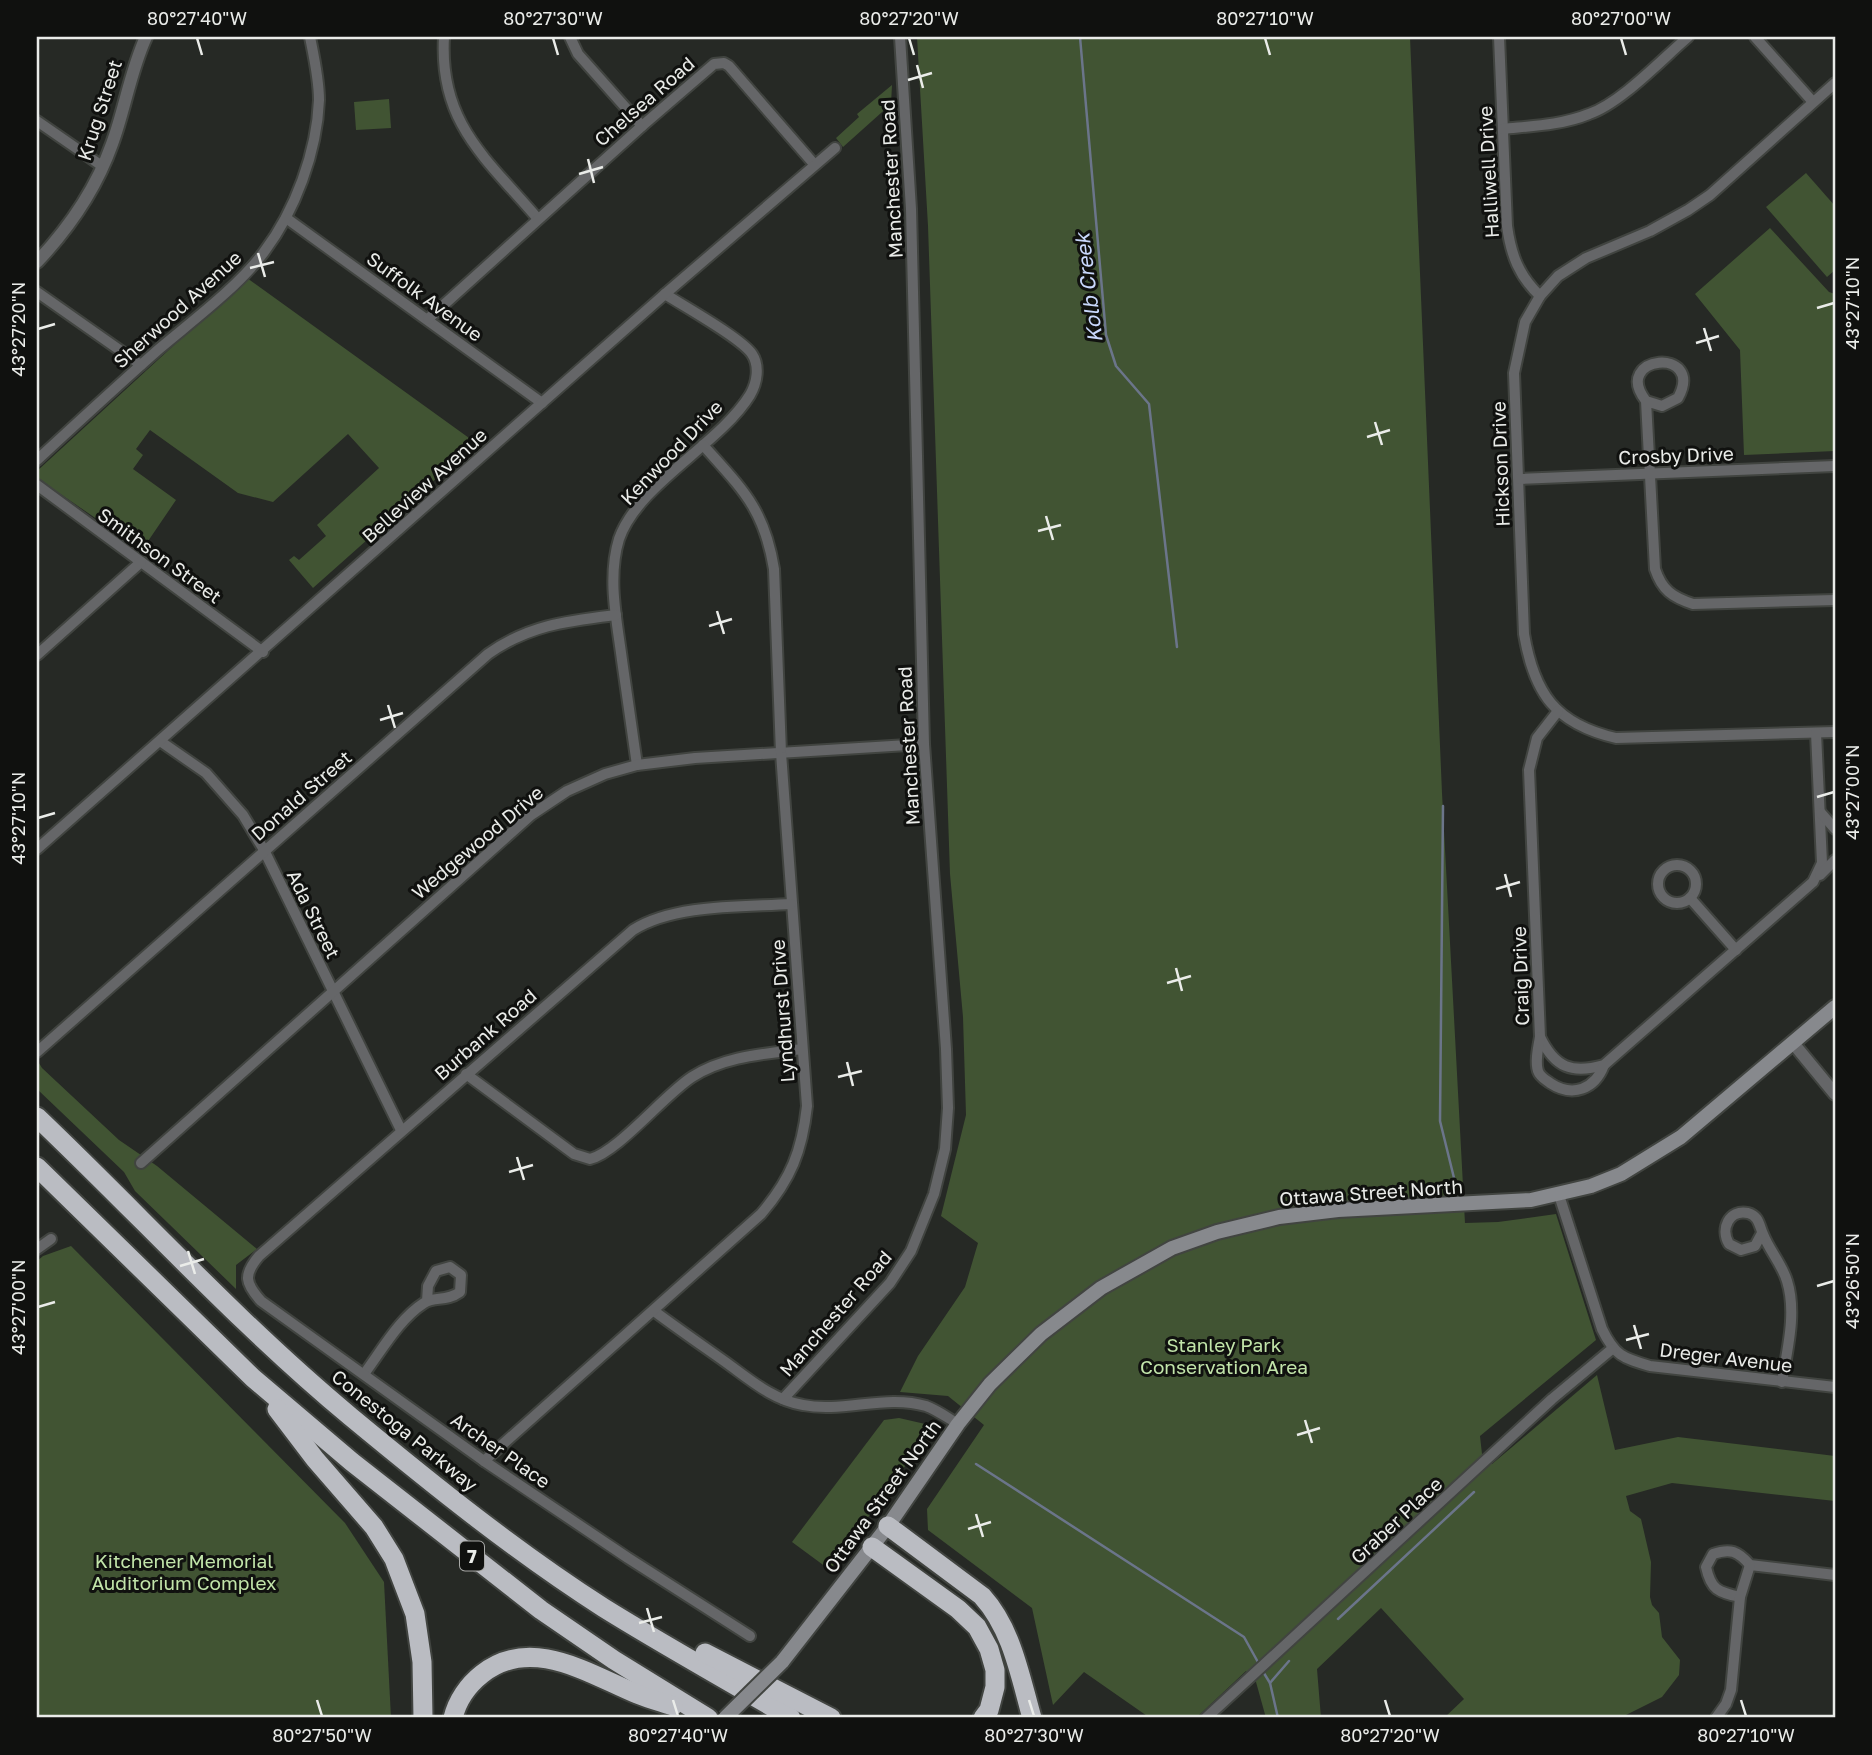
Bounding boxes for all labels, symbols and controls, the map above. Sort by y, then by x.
text: 80°27'40"W [147,7,247,29]
text: 80°27'30"W [503,7,603,29]
text: 80°27'20"W [859,7,959,29]
text: 80°27'10"W [1216,7,1314,29]
text: 80°27'00"W [1571,7,1671,29]
street label: Chelsea Road [589,51,699,151]
street label: Krug Street [72,57,126,163]
street label: Manchester Road [875,99,907,259]
street label: Halliwell Drive [1473,105,1503,239]
water label: Kolb Creek [1068,230,1108,344]
street label: Sherwood Avenue [108,246,246,372]
street label: Suffolk Avenue [363,246,487,346]
text: 43°27'10"N [1841,256,1863,350]
text: 43°27'20"N [7,282,29,376]
street label: Kenwood Drive [615,395,727,509]
street label: Hickson Drive [1486,401,1514,527]
street label: Belleview Avenue [357,423,491,547]
street label: Crosby Drive [1618,441,1734,469]
street label: Smithson Street [94,502,226,608]
street label: Manchester Road [892,666,924,826]
text: 43°27'00"N [1841,744,1863,840]
street label: Donald Street [246,745,356,845]
text: 43°27'10"N [7,771,29,865]
street label: Wedgewood Drive [407,780,547,904]
street label: Ada Street [283,866,345,962]
street label: Craig Drive [1507,926,1533,1026]
street label: Lyndhurst Drive [766,939,798,1083]
street label: Burbank Road [429,983,541,1085]
street label: Ottawa Street North [1278,1174,1464,1210]
text: 43°26'50"N [1841,1233,1863,1329]
street label: Manchester Road [774,1245,896,1381]
text: 43°27'00"N [7,1259,29,1355]
park label: Stanley Park Conservation Area [1140,1333,1308,1378]
street label: Dreger Avenue [1658,1337,1794,1377]
street label: Conestoga Parkway [328,1364,483,1496]
street label: Archer Place [447,1407,555,1493]
street label: Ottawa Street North [819,1415,945,1577]
street label: Graber Place [1345,1472,1447,1568]
road number: 7 [460,1541,484,1570]
park label: Kitchener Memorial Auditorium Complex [92,1549,277,1594]
text: 80°27'50"W [272,1724,372,1746]
text: 80°27'40"W [628,1724,728,1746]
text: 80°27'30"W [984,1724,1084,1746]
text: 80°27'20"W [1340,1724,1440,1746]
text: 80°27'10"W [1697,1724,1795,1746]

